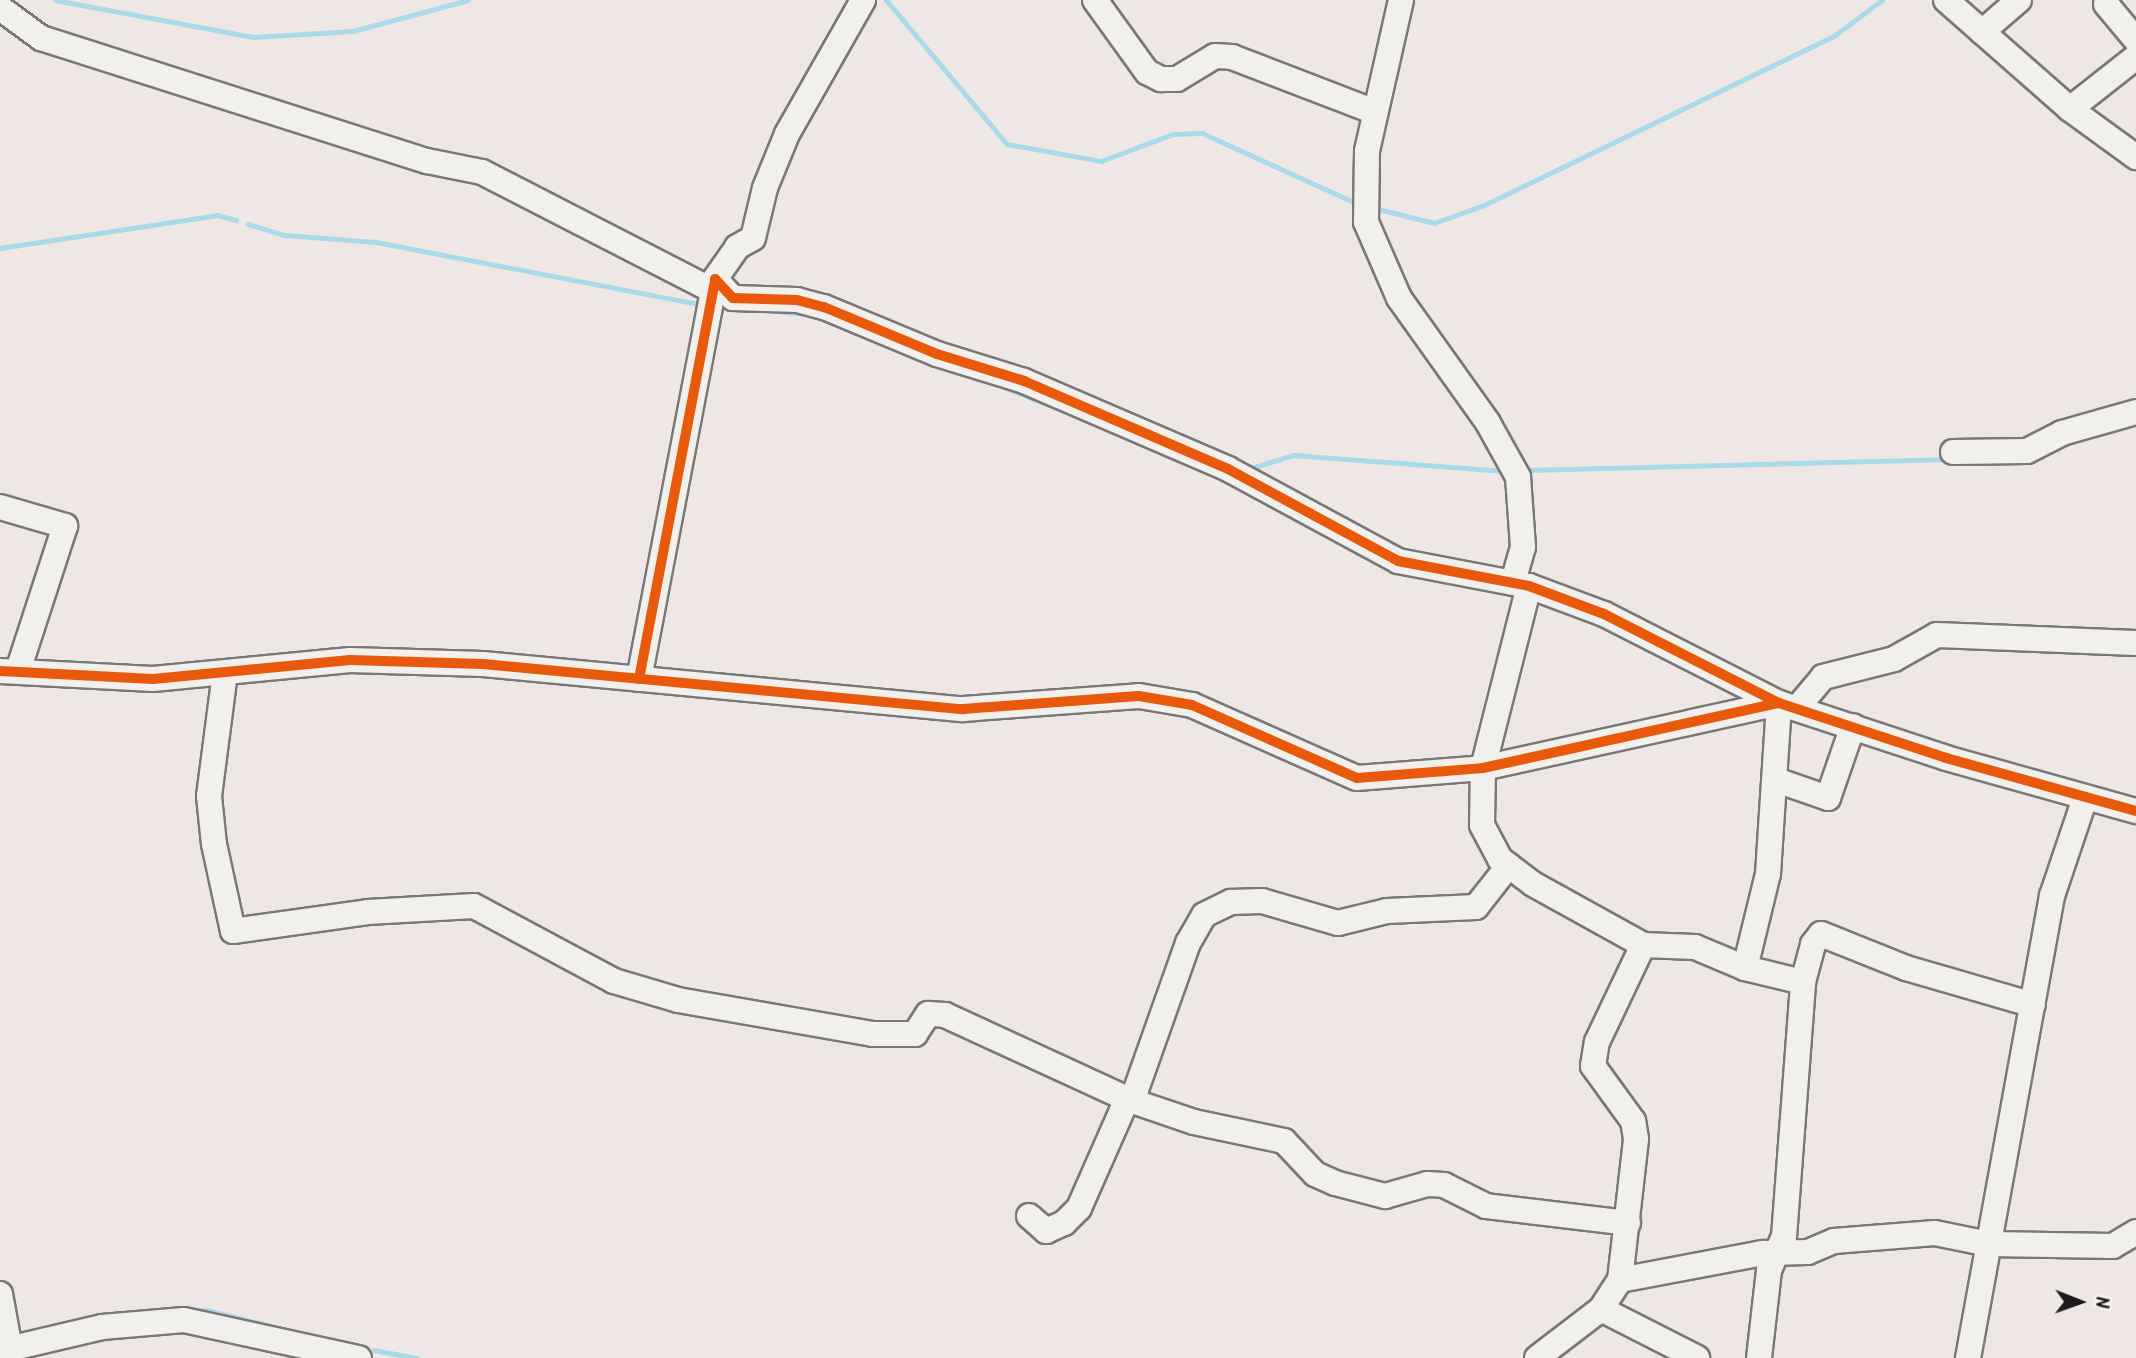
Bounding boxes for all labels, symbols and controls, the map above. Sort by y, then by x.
north arrow [2045,1267,2115,1337]
text: N [2086,1296,2116,1309]

